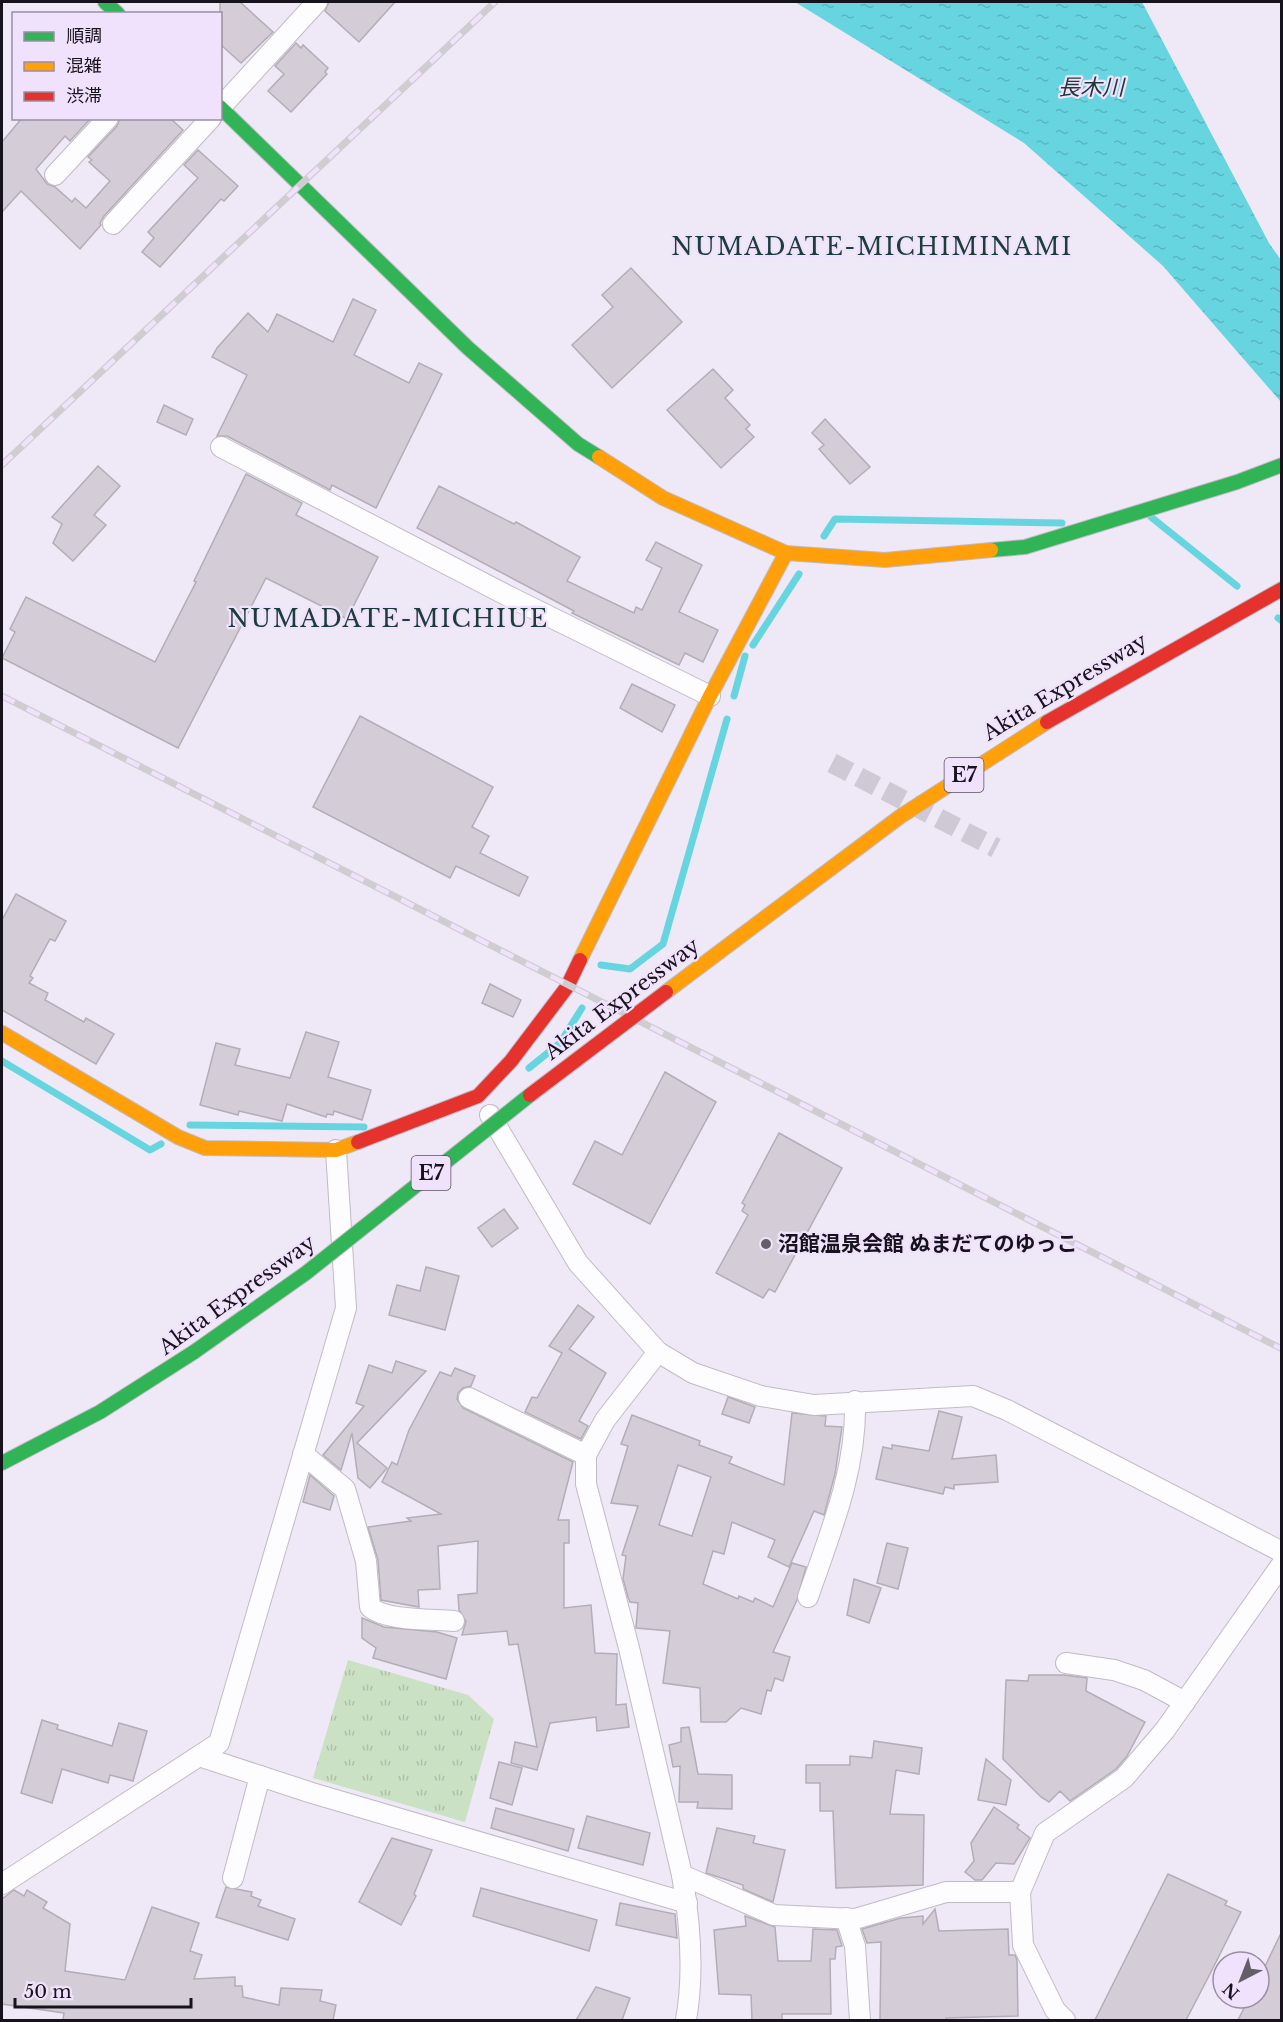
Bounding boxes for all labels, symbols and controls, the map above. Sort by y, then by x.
legend [12,12,222,120]
text: 順調 [66,25,102,47]
text: 混雑 [66,55,102,77]
water label: 長木川 [1058,74,1126,101]
text: 渋滞 [66,85,102,107]
district label: NUMADATE-MICHIMINAMI [671,232,1073,261]
district label: NUMADATE-MICHIUE [227,604,549,633]
street label: Akita Expressway [977,627,1152,747]
road number: E7 [944,758,984,792]
street label: Akita Expressway [539,932,705,1066]
road number: E7 [412,1156,450,1190]
street label: Akita Expressway [153,1229,321,1361]
place label: 沼館温泉会館 ぬまだてのゆっこ [778,1231,1078,1257]
marker: 沼館温泉会館 ぬまだてのゆっこ [759,1237,773,1251]
north arrow [1211,1950,1271,2010]
scale bar [15,1971,190,2009]
text: N [1219,1979,1243,2004]
text: 50 m [24,1981,72,2003]

